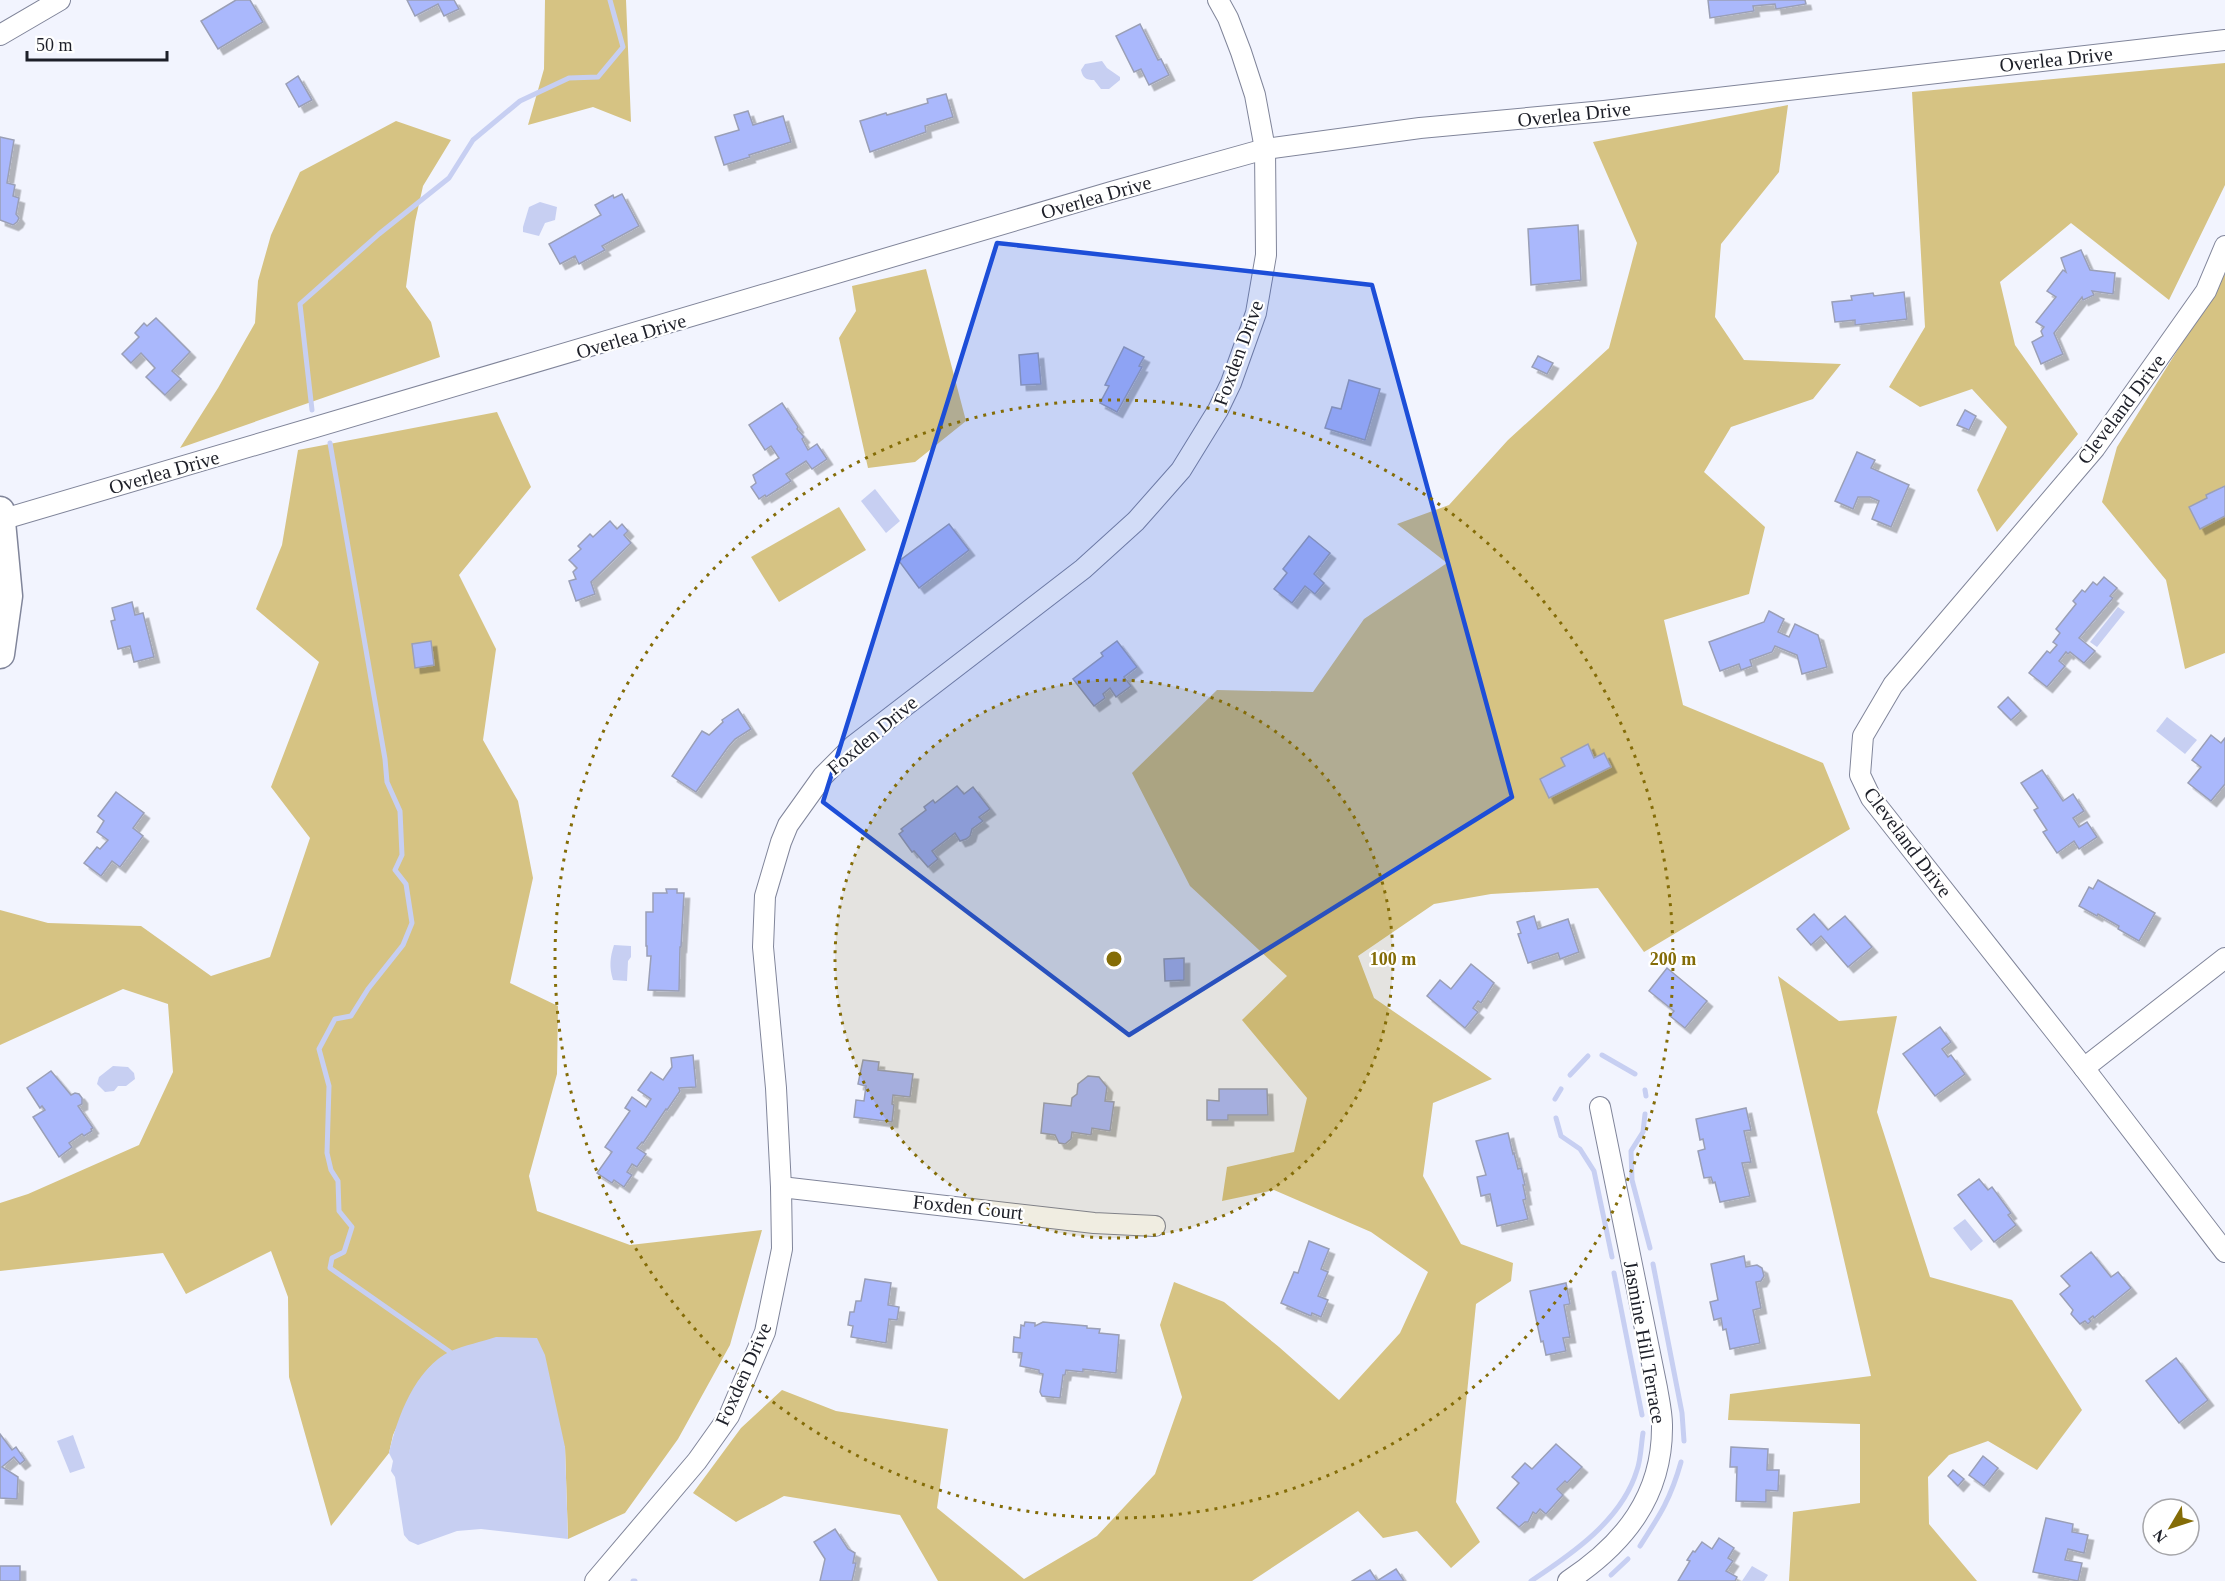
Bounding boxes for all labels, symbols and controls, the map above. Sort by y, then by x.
scale bar [27,24,166,62]
text: 50 m [36,35,73,55]
street label: Overlea Drive [1998,42,2114,76]
street label: Overlea Drive [1516,97,1632,131]
street label: Overlea Drive [1038,171,1154,223]
street label: Foxden Drive [1209,297,1267,409]
street label: Overlea Drive [573,309,689,363]
street label: Cleveland Drive [2073,350,2169,468]
street label: Overlea Drive [106,446,222,498]
street label: Foxden Drive [823,691,921,779]
street label: Cleveland Drive [1860,783,1956,901]
centre of rings [1104,949,1124,969]
text: 100 m [1370,949,1416,969]
text: 200 m [1650,949,1696,969]
street label: Foxden Court [912,1190,1025,1224]
street label: Jasmine Hill Terrace [1620,1259,1670,1425]
street label: Foxden Drive [710,1319,776,1429]
north arrow [2141,1497,2201,1557]
text: N [2149,1526,2170,1546]

